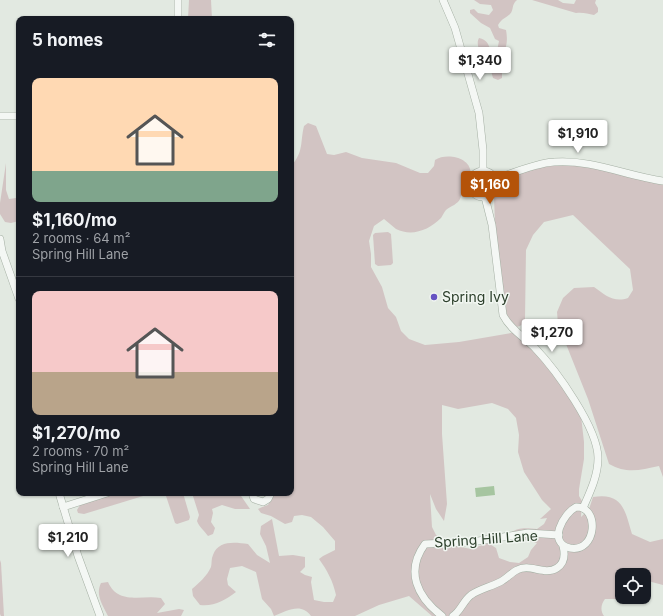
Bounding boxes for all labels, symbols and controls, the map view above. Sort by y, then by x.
icon: filters [256,29,278,51]
text: 5 homes [32,30,103,50]
pin: $1,340 [447,47,513,81]
text: $1,340 [458,52,502,68]
icon: home [119,104,191,176]
pin: $1,910 [545,120,611,154]
text: $1,910 [557,125,599,141]
pin: $1,160 [457,171,523,205]
text: $1,160 [470,176,510,192]
text: $1,160/mo [32,210,117,230]
text: 2 rooms · 64 m² [32,230,130,246]
text: Spring Hill Lane [32,246,129,262]
place label: Spring Ivy [442,288,509,305]
marker: Spring Ivy [429,292,439,302]
icon: home [119,317,191,389]
pin: $1,270 [519,319,585,353]
text: $1,270 [531,324,573,340]
text: $1,270/mo [32,423,120,443]
text: 2 rooms · 70 m² [32,443,129,459]
text: Spring Hill Lane [32,459,129,475]
pin: $1,210 [35,524,101,558]
street label: Spring Hill Lane [434,526,538,551]
text: $1,210 [47,529,89,545]
map controls [615,568,651,604]
button: locate [615,568,651,604]

